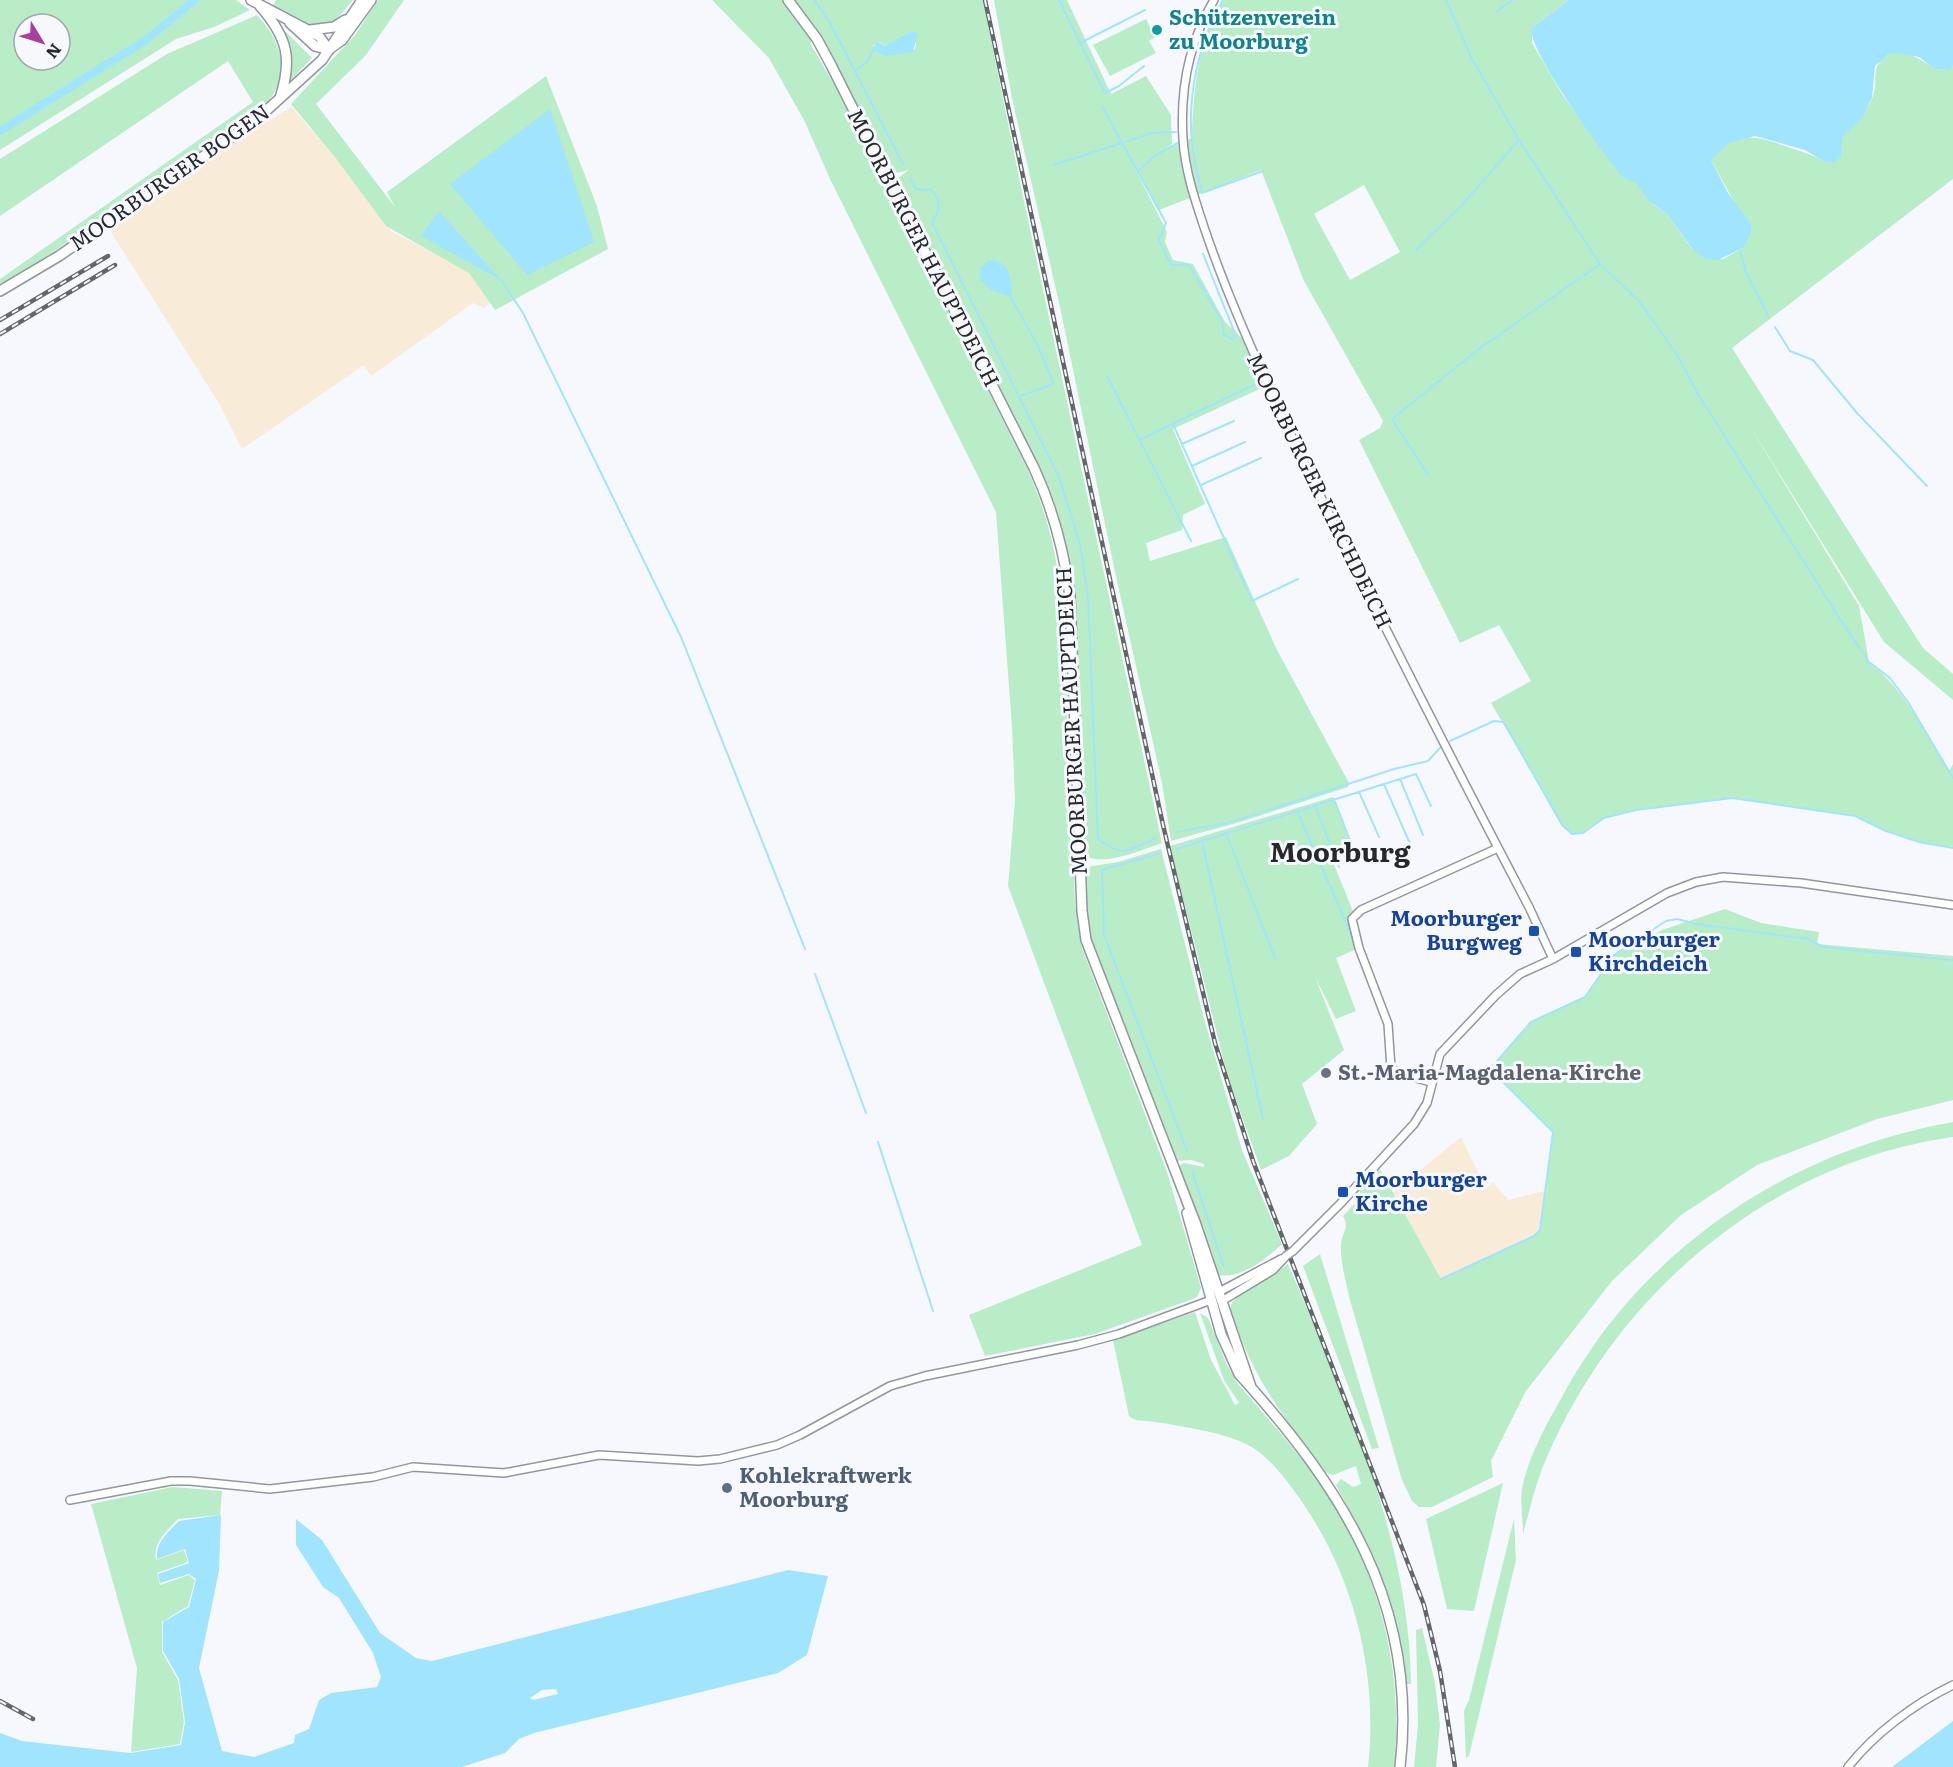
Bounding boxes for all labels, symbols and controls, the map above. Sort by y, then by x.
place label: Schützenverein zu Moorburg [1169,0,1336,55]
north arrow [12,12,72,72]
marker: Schützenverein zu Moorburg [1150,23,1164,37]
text: N [41,39,68,65]
street label: MOORBURGER BOGEN [62,95,275,257]
street label: MOORBURGER HAUPTDEICH [841,102,1009,391]
street label: MOORBURGER KIRCHDEICH [1241,347,1402,633]
street label: MOORBURGER HAUPTDEICH [1046,566,1093,876]
district label: Moorburg [1270,830,1411,870]
place label: Moorburger Burgweg [1390,901,1523,956]
place label: Moorburger Kirchdeich [1588,922,1720,977]
marker: Moorburger Burgweg [1527,924,1541,938]
marker: Moorburger Kirchdeich [1569,945,1583,959]
place label: St.-Maria-Magdalena-Kirche [1338,1055,1641,1086]
marker: St.-Maria-Magdalena-Kirche [1319,1066,1333,1080]
place label: Moorburger Kirche [1355,1162,1487,1217]
marker: Moorburger Kirche [1336,1185,1350,1199]
place label: Kohlekraftwerk Moorburg [739,1458,913,1513]
marker: Kohlekraftwerk Moorburg [720,1481,734,1495]

